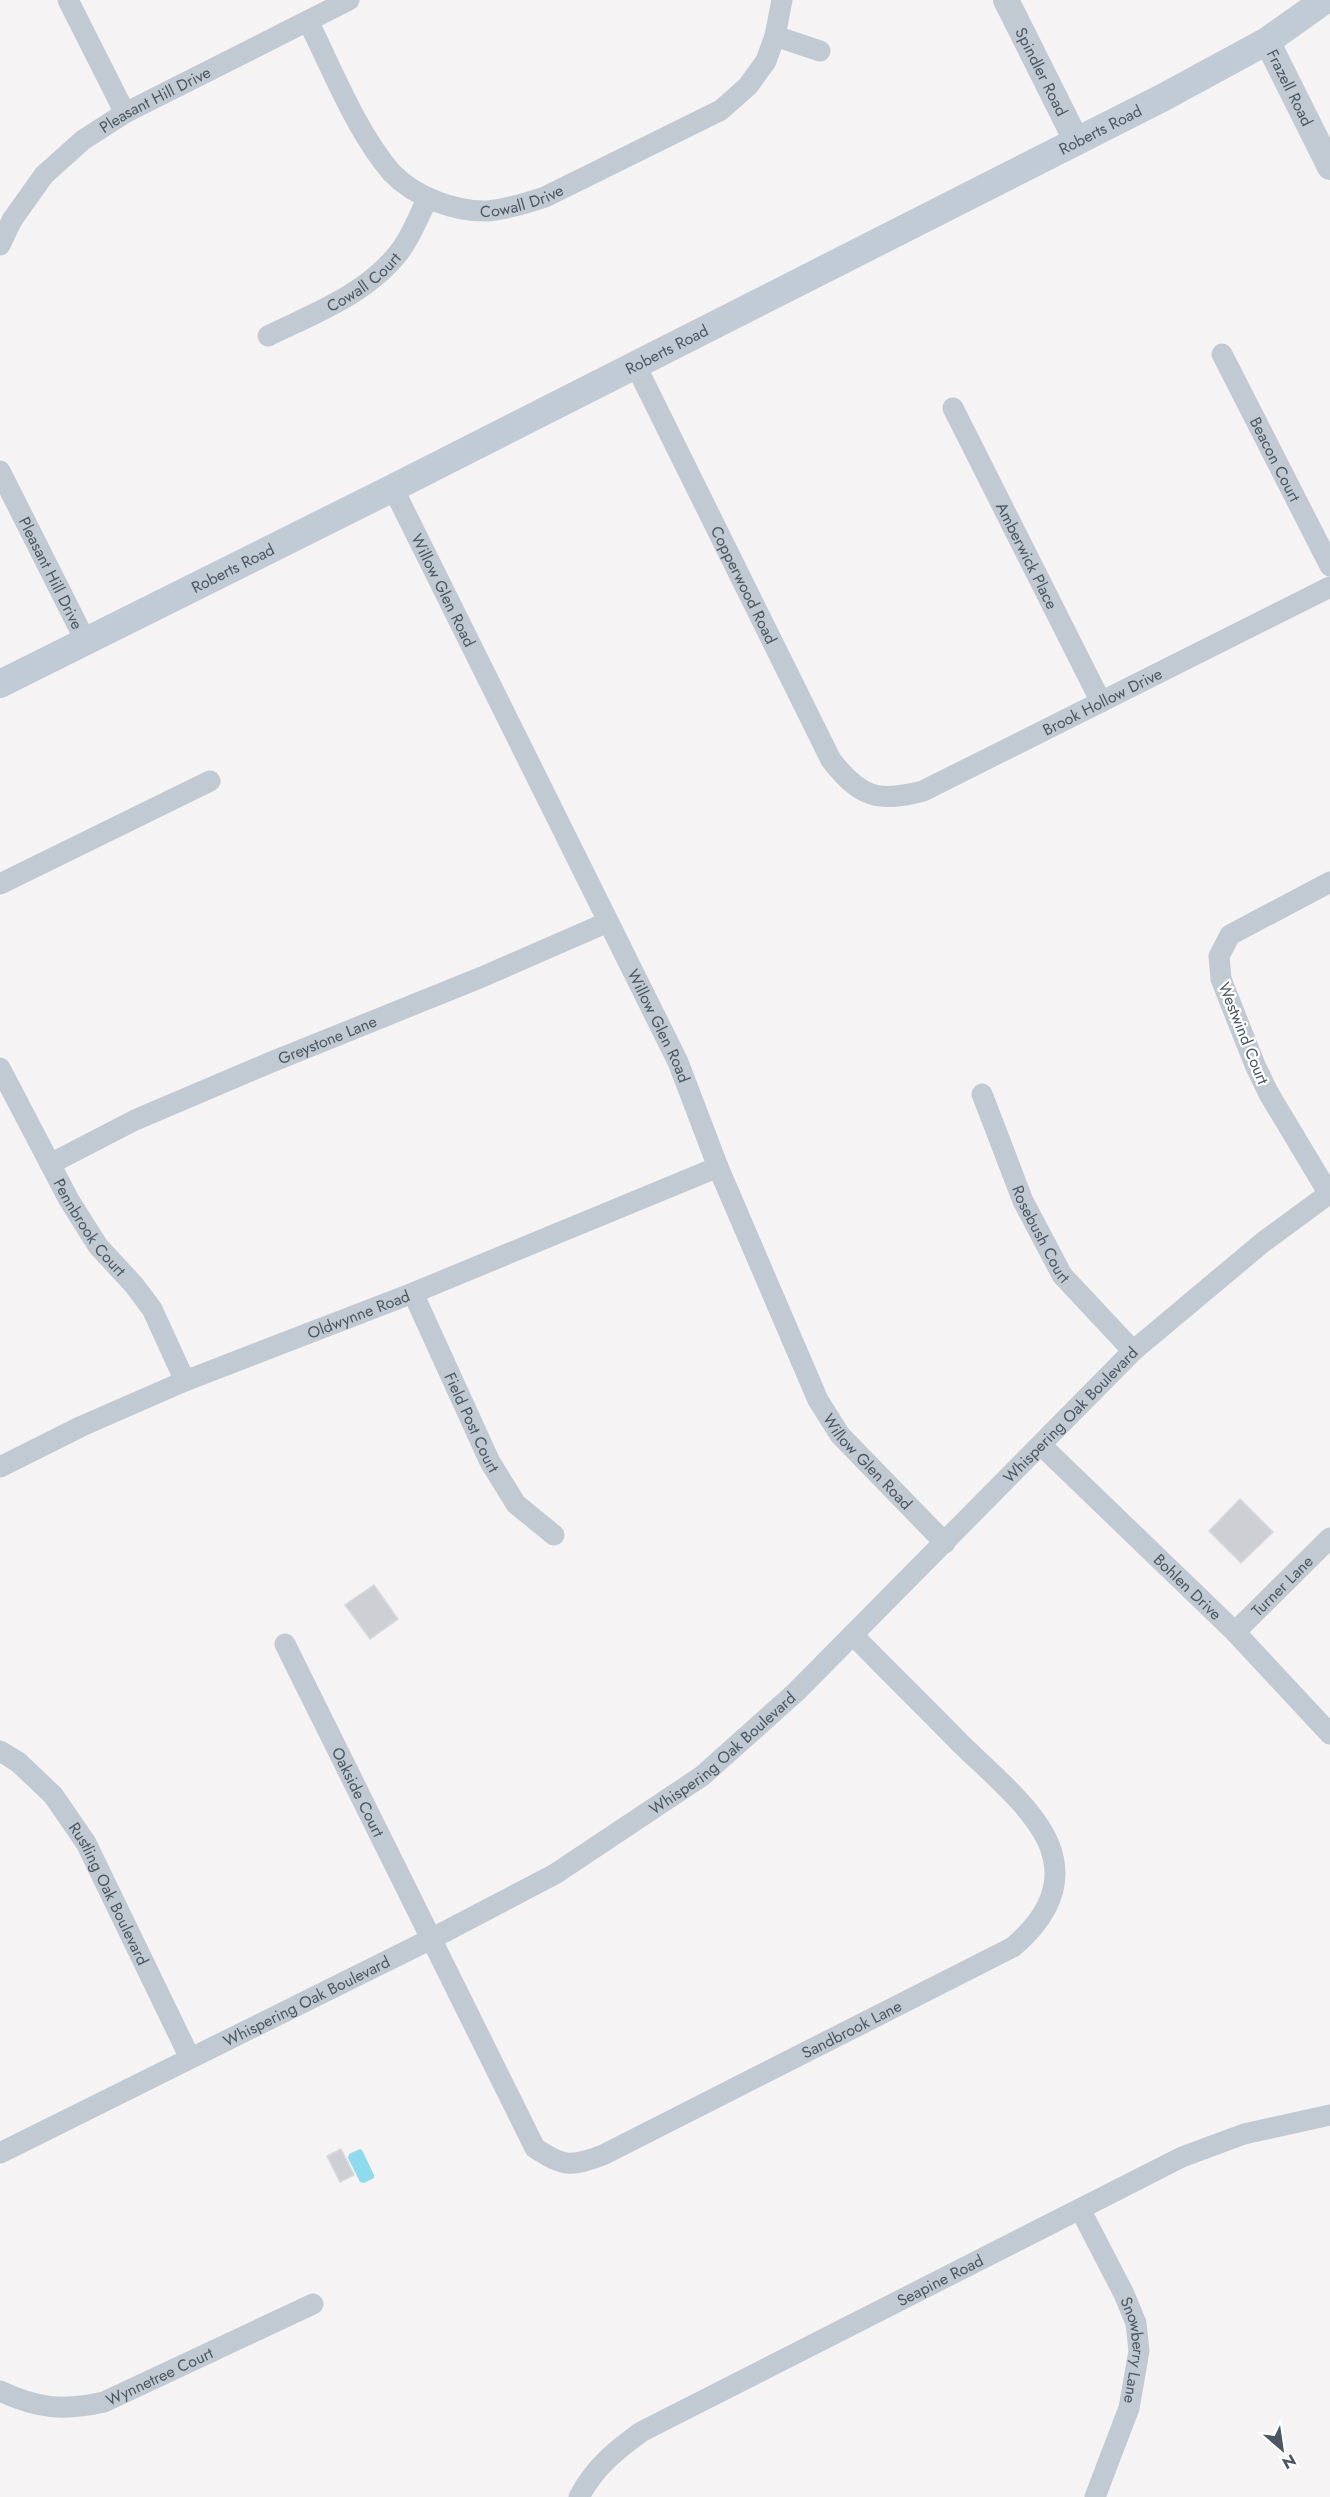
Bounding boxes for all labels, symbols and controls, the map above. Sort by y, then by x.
street label: Spindler Road [1009,24,1073,120]
street label: Frazell Road [1261,45,1319,130]
street label: Pleasant Hill Drive [95,61,215,139]
street label: Roberts Road [1055,99,1146,161]
street label: Cowall Drive [480,179,567,223]
street label: Cowall Court [322,248,406,318]
street label: Roberts Road [621,319,712,380]
street label: Beacon Court [1244,413,1306,506]
street label: Amberwick Place [990,498,1063,613]
street label: Pleasant Hill Drive [13,513,89,633]
street label: Copperwood Road [705,522,783,648]
street label: Willow Glen Road [405,530,481,651]
street label: Roberts Road [187,538,278,599]
street label: Brook Hollow Drive [1039,662,1166,741]
street label: Willow Glen Road [622,965,696,1086]
street label: Westwind Court [1213,979,1274,1088]
street label: Greystone Lane [274,1010,380,1070]
street label: Pennbrook Court [48,1174,131,1281]
street label: Rosebush Court [1006,1182,1075,1289]
street label: Oldwynne Road [304,1284,413,1345]
street label: Whispering Oak Boulevard [998,1342,1143,1488]
street label: Field Post Court [439,1369,505,1477]
street label: Willow Glen Road [817,1409,917,1515]
street label: Bohlen Drive [1148,1549,1227,1625]
street label: Turner Lane [1246,1550,1318,1622]
street label: Whispering Oak Boulevard [645,1687,801,1820]
street label: Oakside Court [326,1743,390,1841]
street label: Rustling Oak Boulevard [63,1818,154,1969]
street label: Whispering Oak Boulevard [219,1950,394,2052]
street label: Sandbrook Lane [798,1994,906,2064]
street label: Seapine Road [893,2249,987,2312]
street label: Snowberry Lane [1114,2293,1150,2405]
street label: Wynnetree Court [102,2341,217,2412]
north arrow [1252,2419,1312,2479]
text: N [1278,2449,1300,2475]

